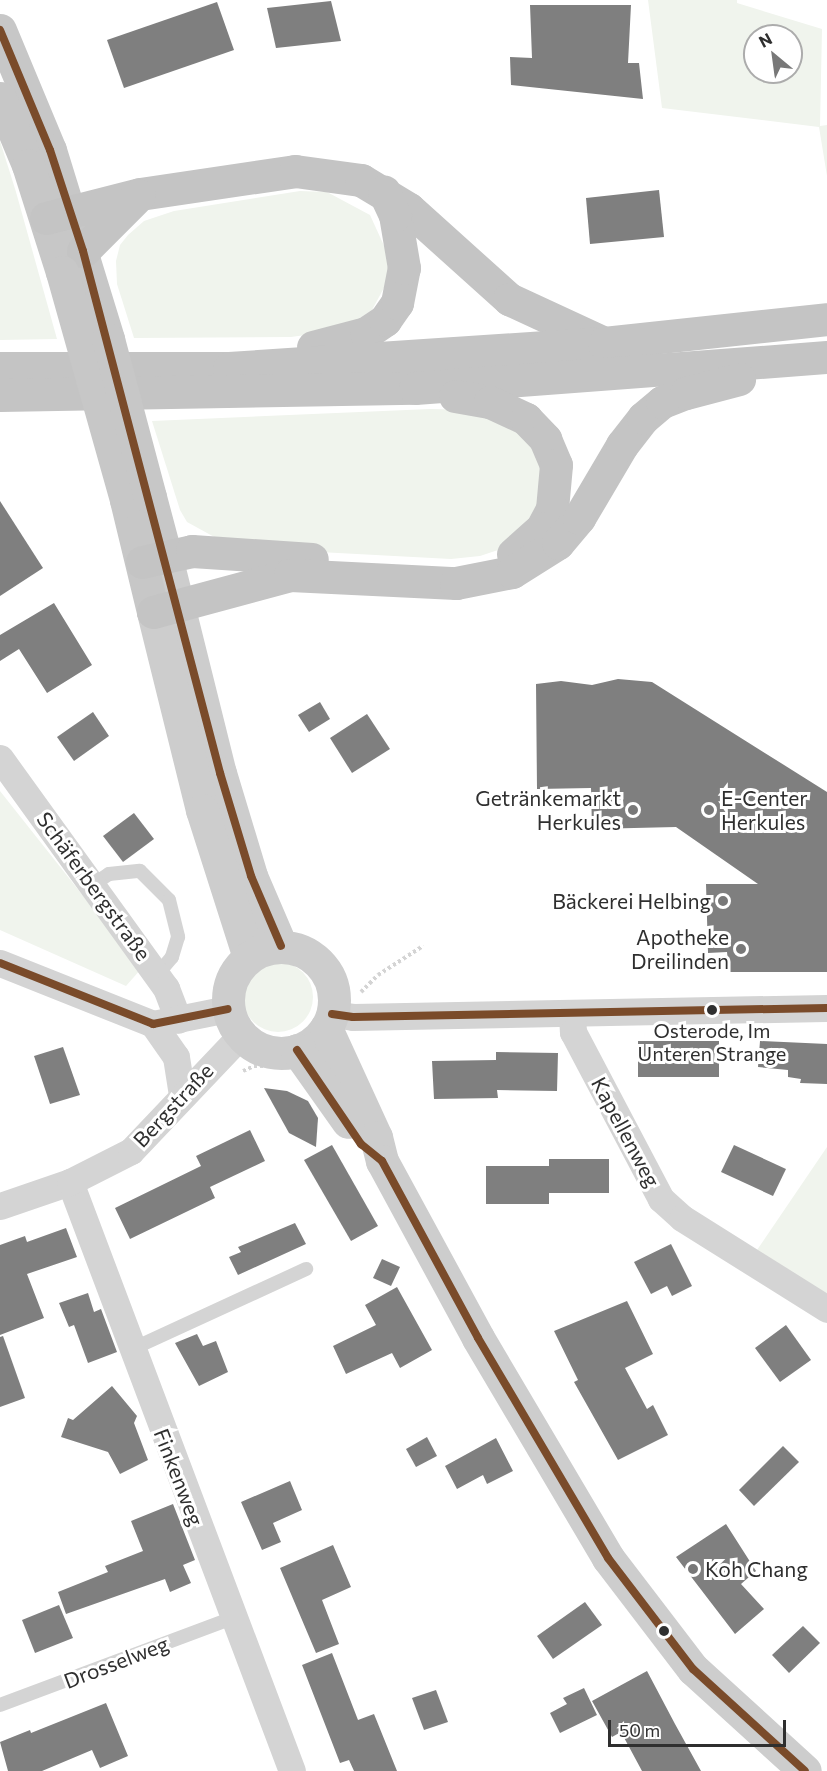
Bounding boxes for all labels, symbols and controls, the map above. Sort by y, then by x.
north arrow [743,24,803,84]
text: N [755,28,775,51]
place label: Getränkemarkt Herkules [475,785,621,835]
place label: E-Center Herkules [721,785,808,835]
marker: Getränkemarkt Herkules [626,803,640,817]
marker: E-Center Herkules [702,803,716,817]
street label: Schäferbergstraße [32,807,156,965]
place label: Bäckerei Helbing [552,888,711,914]
marker: Bäckerei Helbing [716,894,730,908]
place label: Apotheke Dreilinden [631,924,729,974]
marker: Apotheke Dreilinden [734,942,748,956]
marker: Osterode, Im Unteren Strange [706,1004,718,1016]
place label: Osterode, Im Unteren Strange [638,1019,786,1066]
street label: Bergstraße [128,1058,218,1152]
street label: Kapellenweg [586,1073,666,1191]
street label: Finkenweg [149,1425,209,1529]
place label: Koh Chang [705,1556,808,1582]
marker: Koh Chang [686,1562,700,1576]
unlabelled marker [658,1625,670,1637]
street label: Drosselweg [60,1630,172,1694]
scale bar [611,1708,790,1746]
text: 50 m [619,1719,660,1741]

